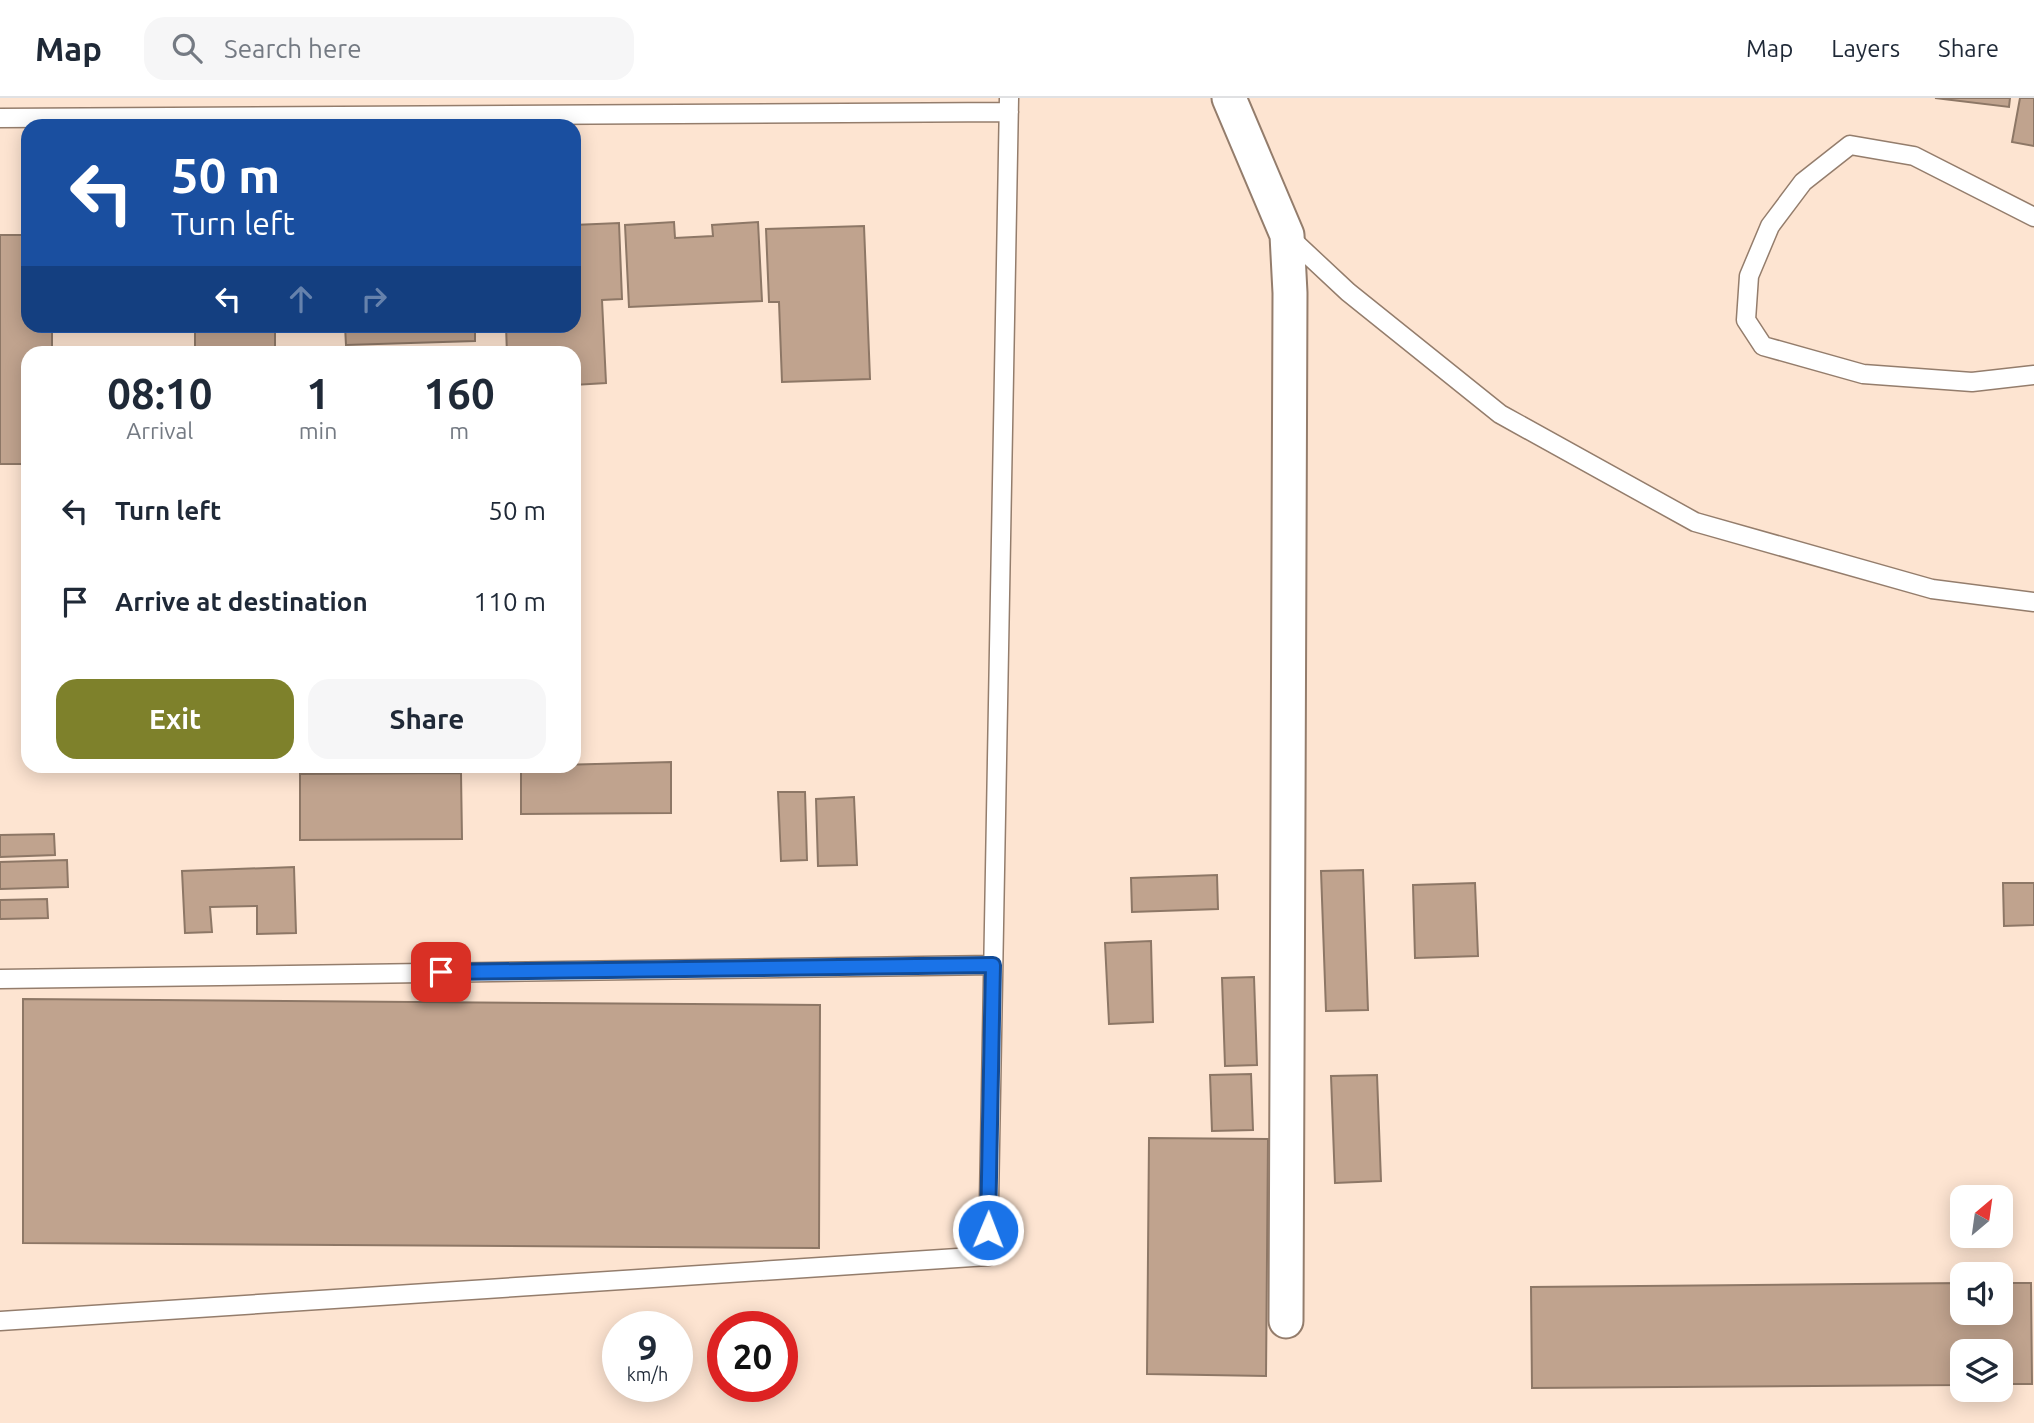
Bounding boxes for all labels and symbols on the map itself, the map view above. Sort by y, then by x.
pin [411,942,471,1002]
north arrow [1950,1185,2012,1248]
position arrow [951,1193,1025,1267]
speed limit sign: 20 [707,1311,798,1402]

